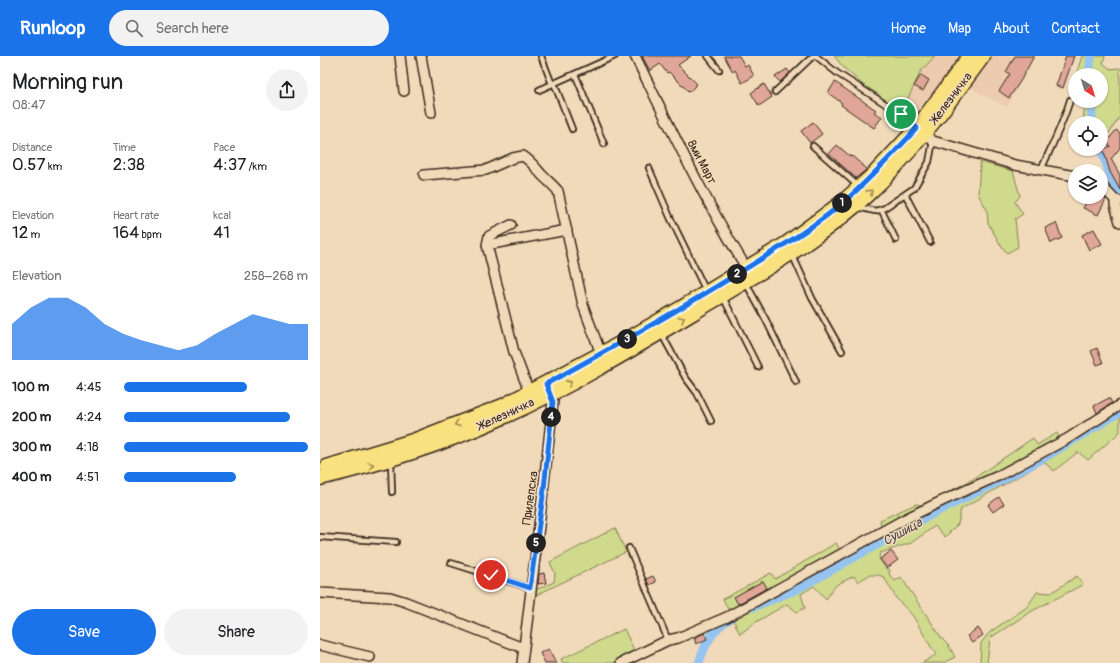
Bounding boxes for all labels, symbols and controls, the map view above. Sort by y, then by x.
search box [109,10,389,46]
text: Runloop [20,16,85,40]
icon: search [123,17,145,39]
text: Search here [155,19,229,38]
text: Home [891,20,926,37]
text: Map [948,20,971,37]
text: About [993,20,1029,37]
text: Contact [1051,20,1100,37]
text: Morning run [12,68,123,96]
north arrow [1068,68,1108,108]
map controls [1068,68,1108,204]
button: share [266,69,308,111]
street label: Железничка [926,69,976,128]
text: 08:47 [12,97,45,113]
pin [884,97,918,131]
icon: arrive [890,103,912,125]
button: locate [1068,116,1108,156]
street label: 8ми Март [684,138,719,187]
text: Distance [12,141,52,154]
text: Time [113,141,136,154]
text: Pace [213,141,235,154]
text: 0.57 [12,154,46,175]
text: 2:38 [113,154,145,175]
text: 4:37 [213,154,246,175]
text: km [46,160,62,173]
text: /km [246,160,267,173]
button: layers [1068,164,1108,204]
one-way arrow [865,189,873,196]
pin: 1 [832,193,852,213]
text: 1 [840,196,844,209]
text: Elevation [12,209,54,222]
text: Heart rate [113,209,159,222]
text: kcal [213,209,231,222]
text: 12 [12,222,28,243]
text: 164 [113,222,139,243]
text: 41 [213,222,230,243]
text: m [28,228,40,241]
text: bpm [139,228,162,241]
pin: 2 [727,264,747,284]
text: 2 [734,267,740,280]
text: Elevation [12,268,62,284]
text: 258–268 m [244,268,308,284]
one-way arrow [678,317,685,324]
pin: 3 [617,329,637,349]
text: 3 [624,332,630,345]
text: 100 m [12,379,49,395]
text: 4:45 [76,379,102,395]
one-way arrow [564,381,572,388]
street label: Железничка [474,395,537,435]
pin: 4 [541,407,561,427]
text: 200 m [12,409,51,425]
text: 4:24 [76,409,102,425]
text: 4 [548,410,554,423]
one-way arrow [453,420,460,428]
text: 300 m [12,439,51,455]
text: 4:18 [76,439,99,455]
one-way arrow [368,461,375,470]
text: 400 m [12,469,52,485]
text: 4:51 [76,469,99,485]
street label: Прилепска [519,470,542,526]
water label: Сушица [880,514,926,549]
pin: 5 [526,533,546,553]
text: 5 [533,536,539,549]
pin [474,558,508,592]
icon: check [480,564,502,586]
button: Save [12,609,156,655]
button: Share [164,609,308,655]

